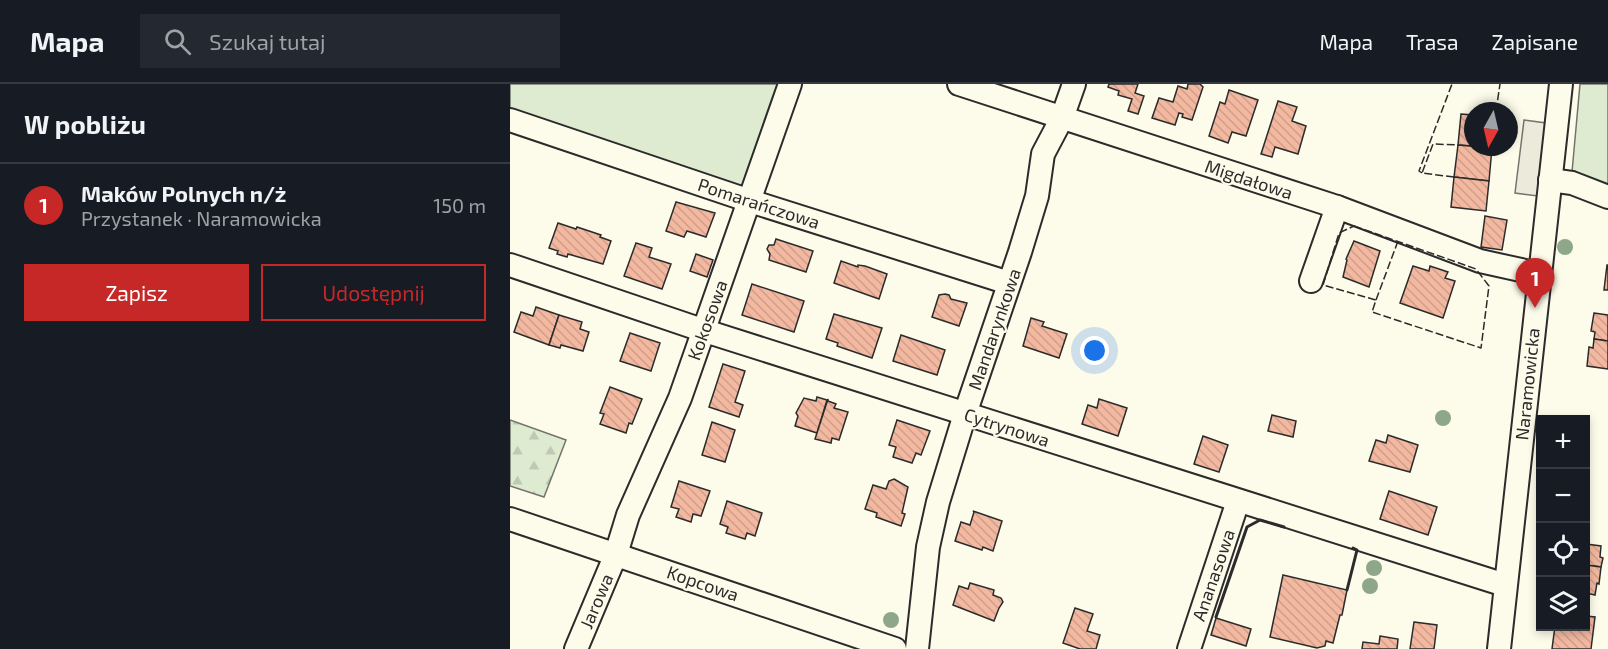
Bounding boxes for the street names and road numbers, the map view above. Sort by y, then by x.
street label: Migdałowa [1202,154,1296,204]
street label: Pomarańczowa [695,173,823,233]
street label: Mandarynkowa [963,265,1025,393]
street label: Kokosowa [682,277,732,363]
street label: Naramowicka [1510,327,1544,441]
street label: Cytrynowa [962,403,1052,451]
street label: Ananasowa [1187,526,1239,624]
street label: Kopcowa [664,560,742,606]
street label: Jarowa [575,570,617,632]

